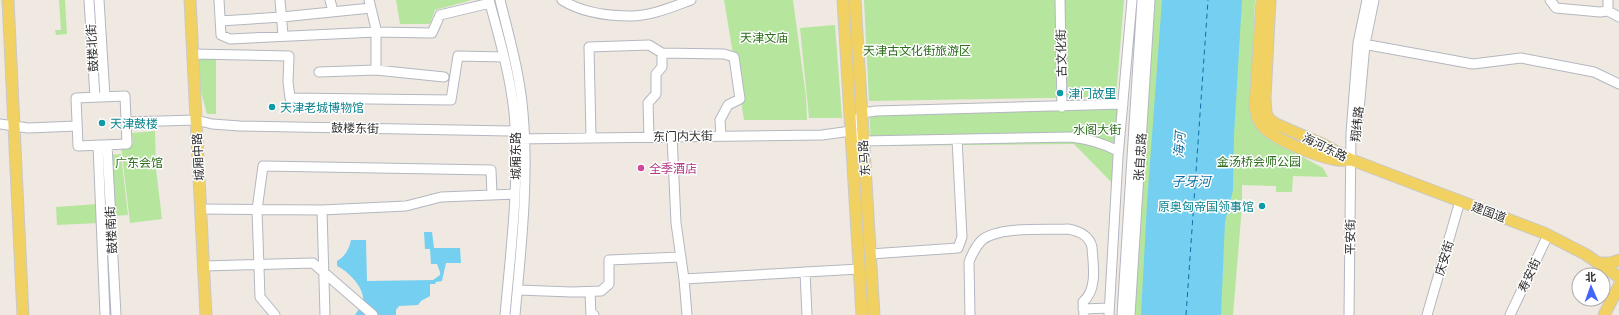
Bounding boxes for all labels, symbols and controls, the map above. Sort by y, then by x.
street label: 鼓楼北街 [82,24,102,72]
park label: 天津文庙 [740,29,788,46]
street label: 古文化街 [1052,29,1070,77]
park label: 天津古文化街旅游区 [863,42,971,59]
place label: 津门故里 [1068,85,1116,102]
marker: 津门故里 [1055,88,1065,98]
place label: 天津老城博物馆 [280,99,364,116]
marker: 天津老城博物馆 [267,102,277,112]
street label: 翔纬路 [1347,105,1367,143]
place label: 天津鼓楼 [110,115,158,132]
marker: 天津鼓楼 [97,118,107,128]
street label: 鼓楼东街 [331,119,379,137]
park label: 水阁大街 [1073,121,1121,138]
street label: 东门内大街 [653,127,713,145]
water label: 海河 [1169,128,1189,159]
street label: 海河东路 [1300,129,1350,165]
street label: 城厢东路 [507,132,524,180]
street label: 张自忠路 [1130,132,1150,182]
street label: 城厢中路 [188,133,208,181]
street label: 东马路 [854,139,874,177]
park label: 金汤桥会师公园 [1217,153,1301,170]
park label: 广东会馆 [115,154,163,171]
place label: 全季酒店 [649,160,697,177]
marker: 全季酒店 [636,163,646,173]
water label: 子牙河 [1171,172,1213,190]
place label: 原奥匈帝国领事馆 [1158,198,1254,215]
street label: 建国道 [1469,198,1509,226]
marker: 原奥匈帝国领事馆 [1257,201,1267,211]
street label: 鼓楼南街 [101,206,121,254]
street label: 平安街 [1341,219,1359,255]
street label: 庆安街 [1431,238,1457,278]
street label: 寿安街 [1514,255,1544,295]
north arrow [1571,267,1611,307]
text: 北 [1585,269,1596,284]

